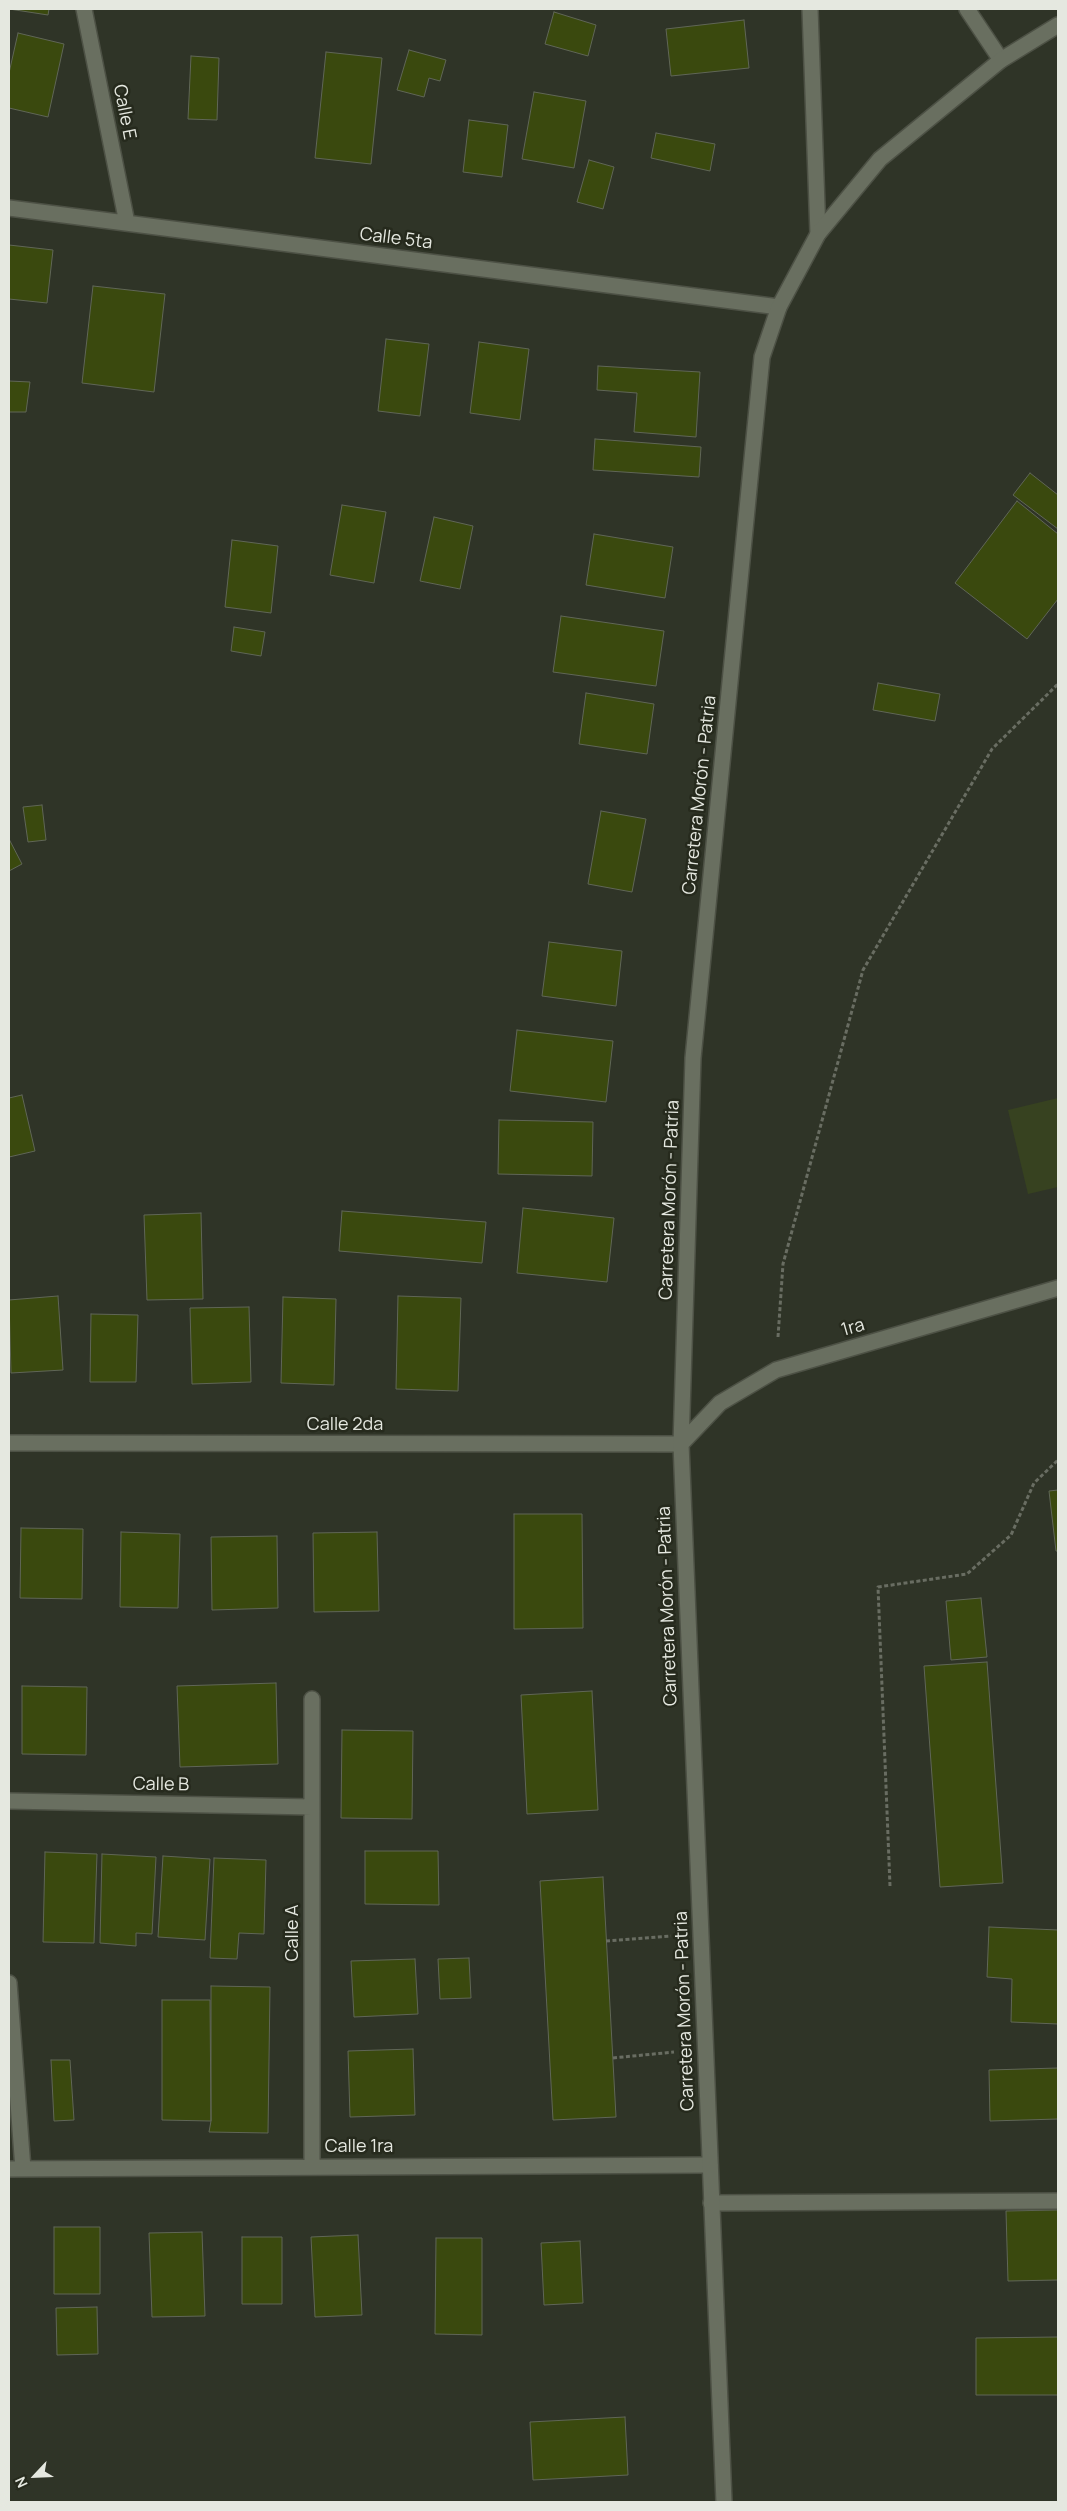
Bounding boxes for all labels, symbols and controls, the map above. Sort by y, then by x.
street label: Calle E [108,83,140,141]
street label: Calle 5ta [358,224,434,254]
street label: Carretera Morón - Patria [679,695,721,895]
street label: Carretera Morón - Patria [656,1100,684,1300]
street label: 1ra [839,1314,867,1342]
street label: Calle 2da [307,1414,383,1436]
street label: Carretera Morón - Patria [654,1506,682,1706]
street label: Calle B [133,1774,189,1796]
street label: Calle A [282,1905,304,1961]
street label: Carretera Morón - Patria [671,1911,699,2111]
street label: Calle 1ra [325,2136,393,2158]
north arrow [10,2451,60,2501]
text: N [10,2474,32,2491]

